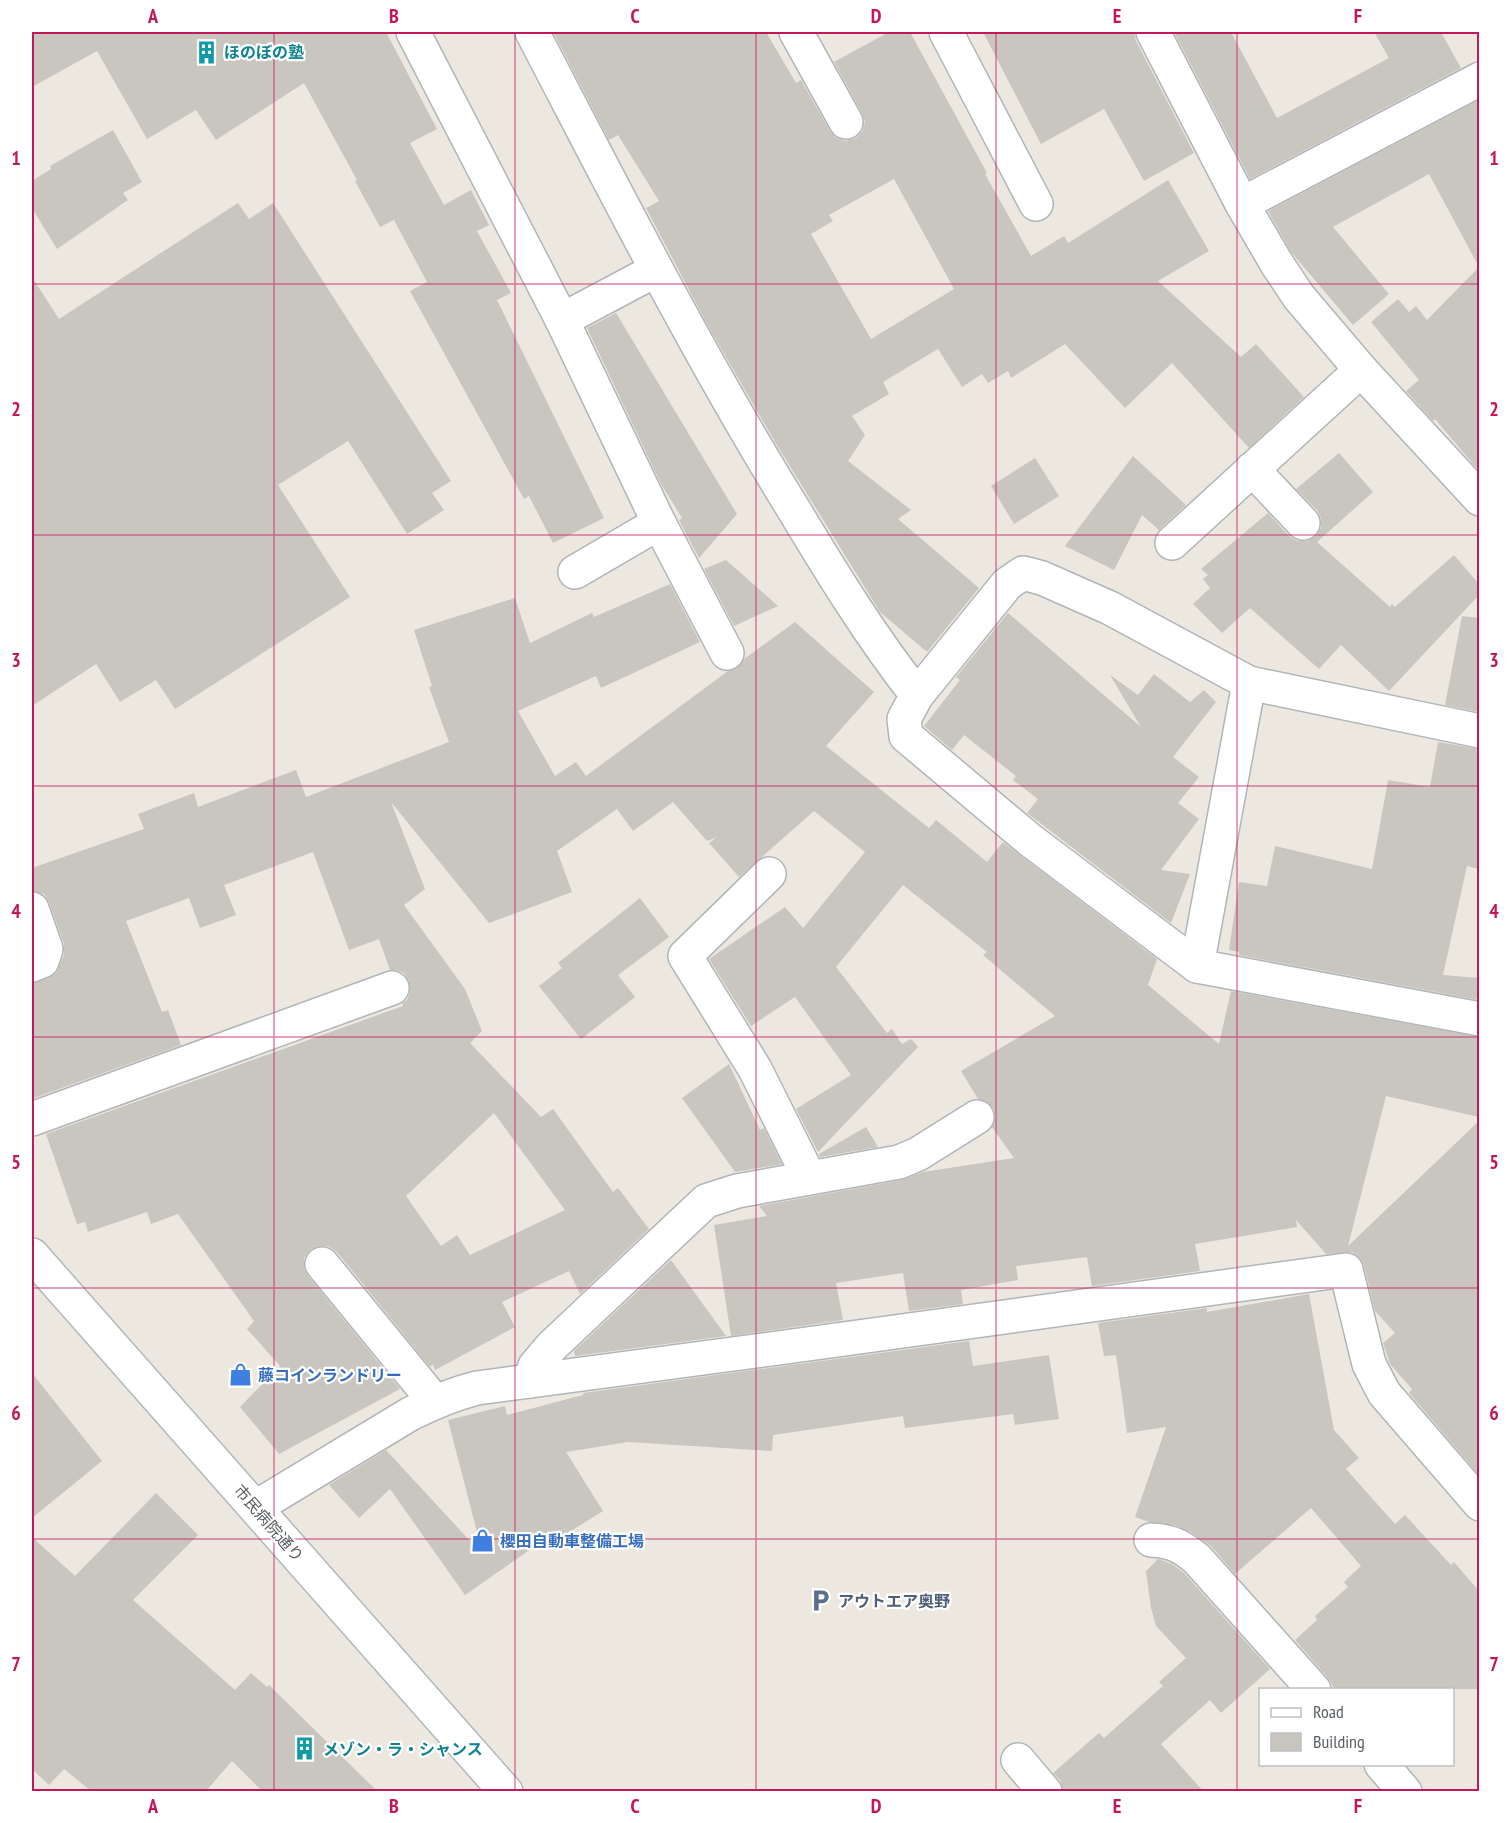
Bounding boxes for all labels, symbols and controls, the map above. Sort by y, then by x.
text: A [147,3,159,29]
text: B [389,3,399,29]
text: C [630,3,640,29]
text: D [871,3,882,29]
text: E [1113,3,1121,29]
text: F [1354,3,1362,29]
building icon: ほのぼの塾 [193,39,219,65]
place label: ほのぼの塾 [224,42,304,62]
text: 1 [11,145,21,171]
text: 1 [1489,145,1499,171]
text: 2 [11,396,21,422]
text: 2 [1489,396,1499,422]
text: 3 [11,647,21,673]
text: 3 [1489,647,1499,673]
text: 4 [11,898,21,924]
text: 4 [1489,898,1499,924]
text: 5 [11,1149,21,1175]
text: 5 [1489,1149,1499,1175]
shop icon: 藤コインランドリー [227,1362,253,1388]
place label: 藤コインランドリー [258,1365,402,1385]
text: 6 [11,1400,21,1426]
text: 6 [1489,1400,1499,1426]
street label: 市民病院通り [230,1480,308,1566]
shop icon: 櫻田自動車整備工場 [469,1528,495,1554]
place label: 櫻田自動車整備工場 [500,1531,644,1551]
parking icon: アウトエア奥野 [807,1588,833,1614]
place label: アウトエア奥野 [838,1591,950,1611]
text: 7 [11,1651,21,1677]
text: 7 [1489,1651,1499,1677]
legend [1259,1688,1454,1766]
text: Road [1313,1700,1344,1723]
text: Building [1313,1730,1365,1753]
building icon: メゾン・ラ・シャンス [292,1736,318,1762]
place label: メゾン・ラ・シャンス [323,1739,483,1759]
text: A [147,1793,159,1819]
text: B [389,1793,399,1819]
text: C [630,1793,640,1819]
text: D [871,1793,882,1819]
text: E [1113,1793,1121,1819]
text: F [1354,1793,1362,1819]

